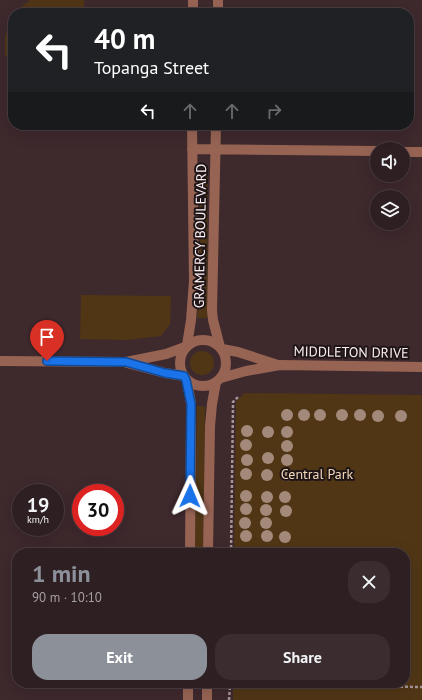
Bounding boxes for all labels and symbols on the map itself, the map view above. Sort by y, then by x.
street label: GRAMERCY BOULEVARD [190,164,210,308]
pin [30,320,64,361]
street label: MIDDLETON DRIVE [293,342,409,362]
park label: Central Park [281,465,353,483]
position arrow [169,475,211,517]
speed limit sign: 30 [72,484,124,536]

